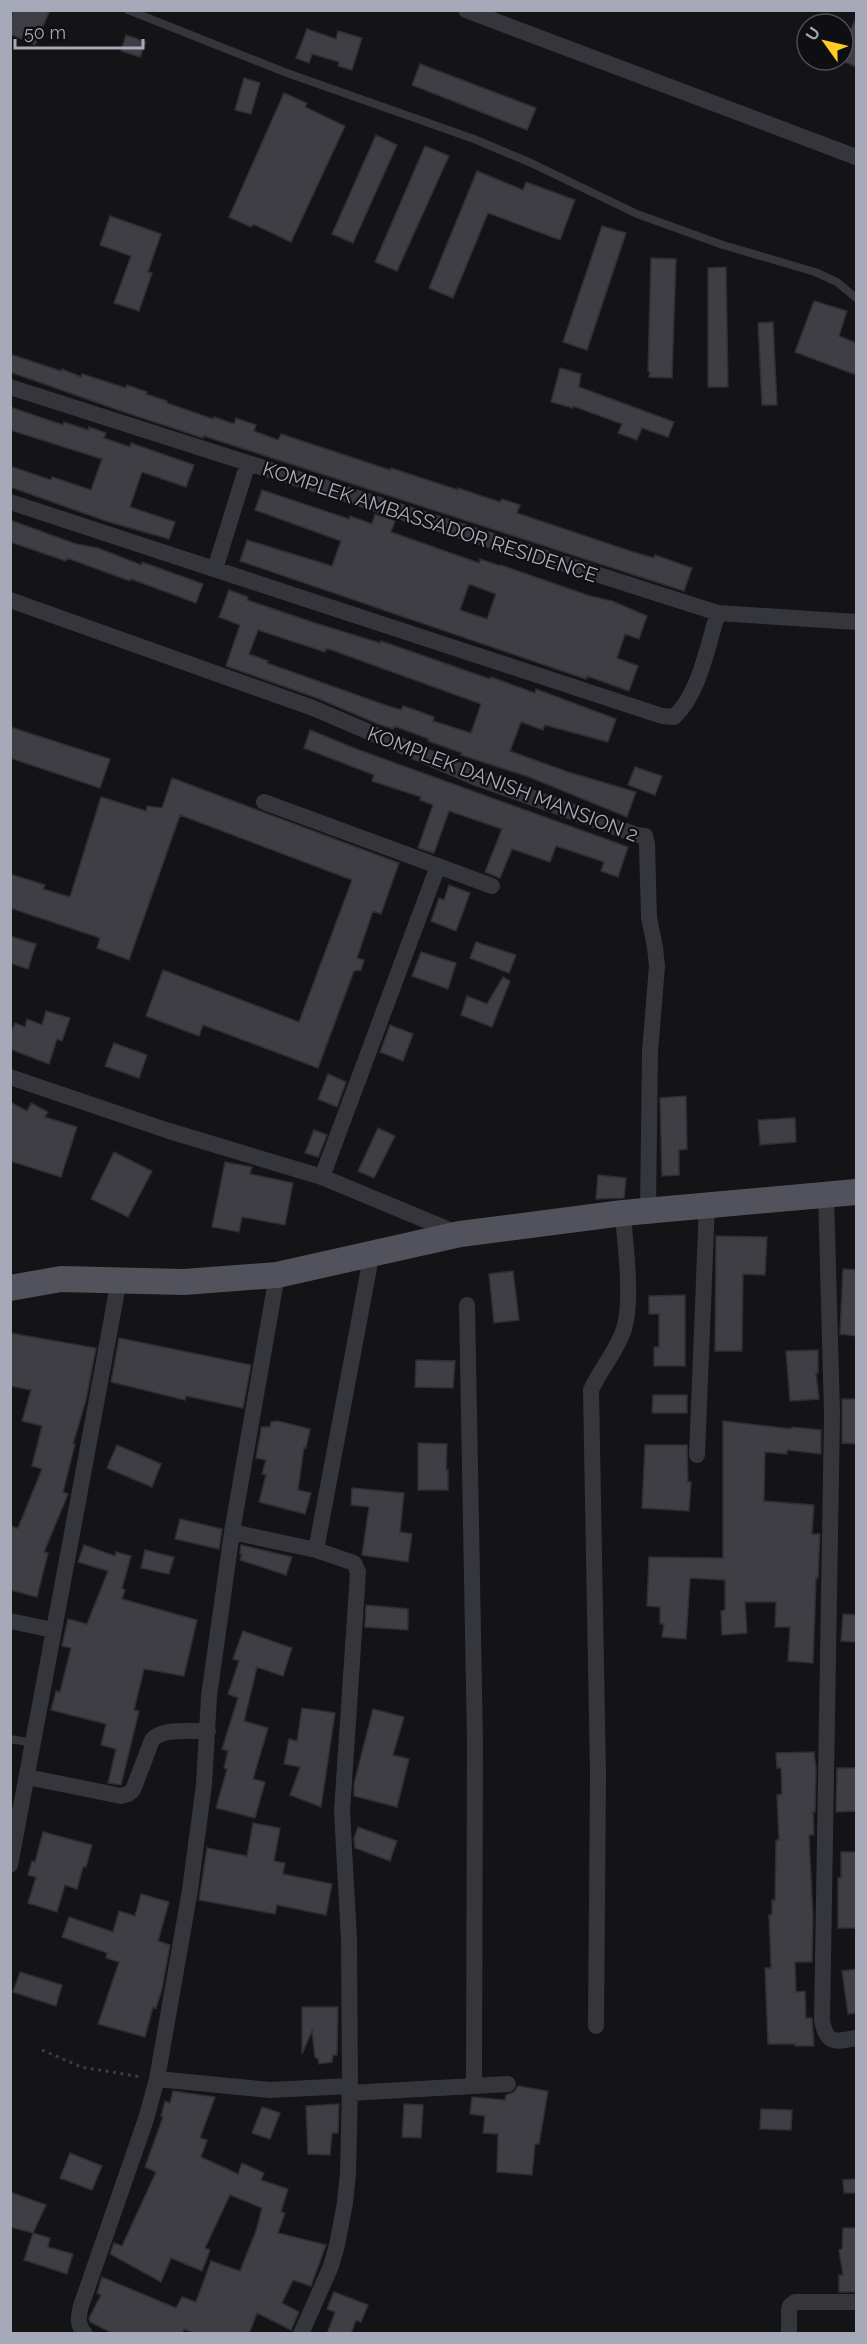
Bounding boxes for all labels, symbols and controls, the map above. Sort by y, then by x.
scale bar [15,12,142,50]
north arrow [795,12,855,72]
text: 50 m [24,22,66,43]
text: U [802,24,824,44]
street label: KOMPLEK AMBASSADOR RESIDENCE [260,456,600,588]
street label: KOMPLEK DANISH MANSION 2 [364,721,642,847]

